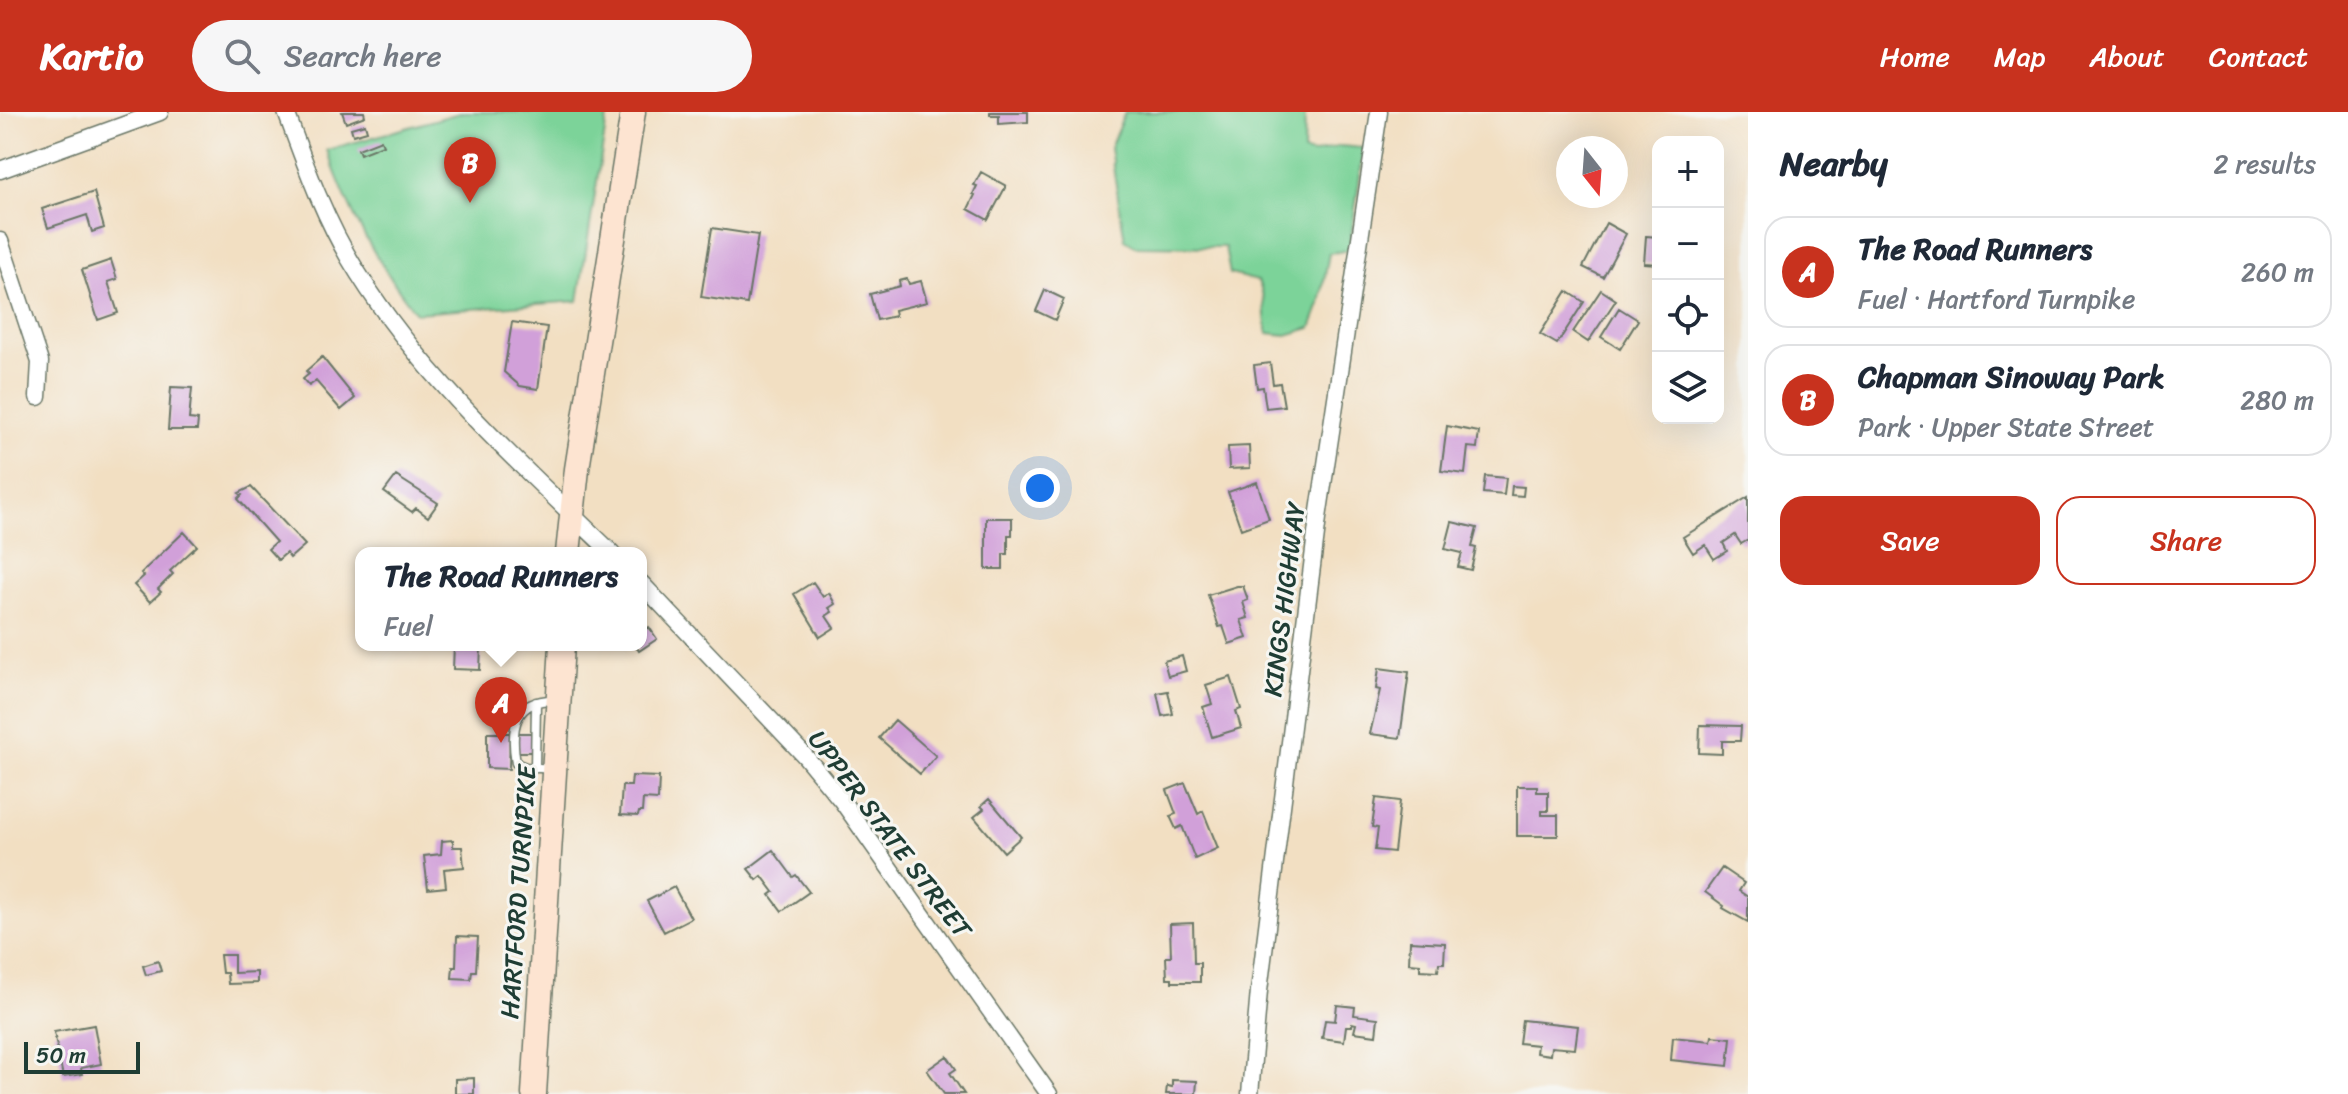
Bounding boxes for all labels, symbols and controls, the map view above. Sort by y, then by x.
search box [192,20,752,92]
text: Kartio [40,23,144,90]
text: Search here [284,29,442,83]
text: Home [1880,32,1950,81]
text: Map [1994,32,2045,81]
text: About [2089,32,2165,81]
text: Contact [2209,32,2308,81]
icon: search [220,34,264,78]
text: Nearby [1780,134,1888,194]
north arrow [1556,136,1628,208]
map controls [1652,136,1724,424]
button: + [1652,136,1724,208]
pin: B [444,137,496,203]
text: 2 results [2214,141,2316,187]
button: − [1652,208,1724,280]
text: The Road Runners [1858,222,2092,276]
text: A [1799,249,1817,295]
text: 260 m [2241,249,2314,295]
text: Fuel · Hartford Turnpike [1858,276,2135,322]
button: locate [1652,280,1724,352]
text: Chapman Sinoway Park [1858,350,2165,404]
button: layers [1652,352,1724,424]
text: B [1800,377,1816,423]
text: 280 m [2240,377,2314,423]
text: Park · Upper State Street [1858,404,2154,450]
your location [1020,468,1060,508]
button: Save [1780,496,2040,585]
button: Share [2056,496,2316,585]
street label: KINGS HIGHWAY [1249,498,1319,699]
popup [355,547,647,651]
text: The Road Runners [384,549,618,603]
text: Fuel [384,603,433,649]
pin: A [475,677,527,743]
street label: UPPER STATE STREET [796,720,985,950]
street label: HARTFORD TURNPIKE [486,762,550,1021]
text: 50 m [36,1036,86,1075]
scale bar [24,1038,140,1074]

